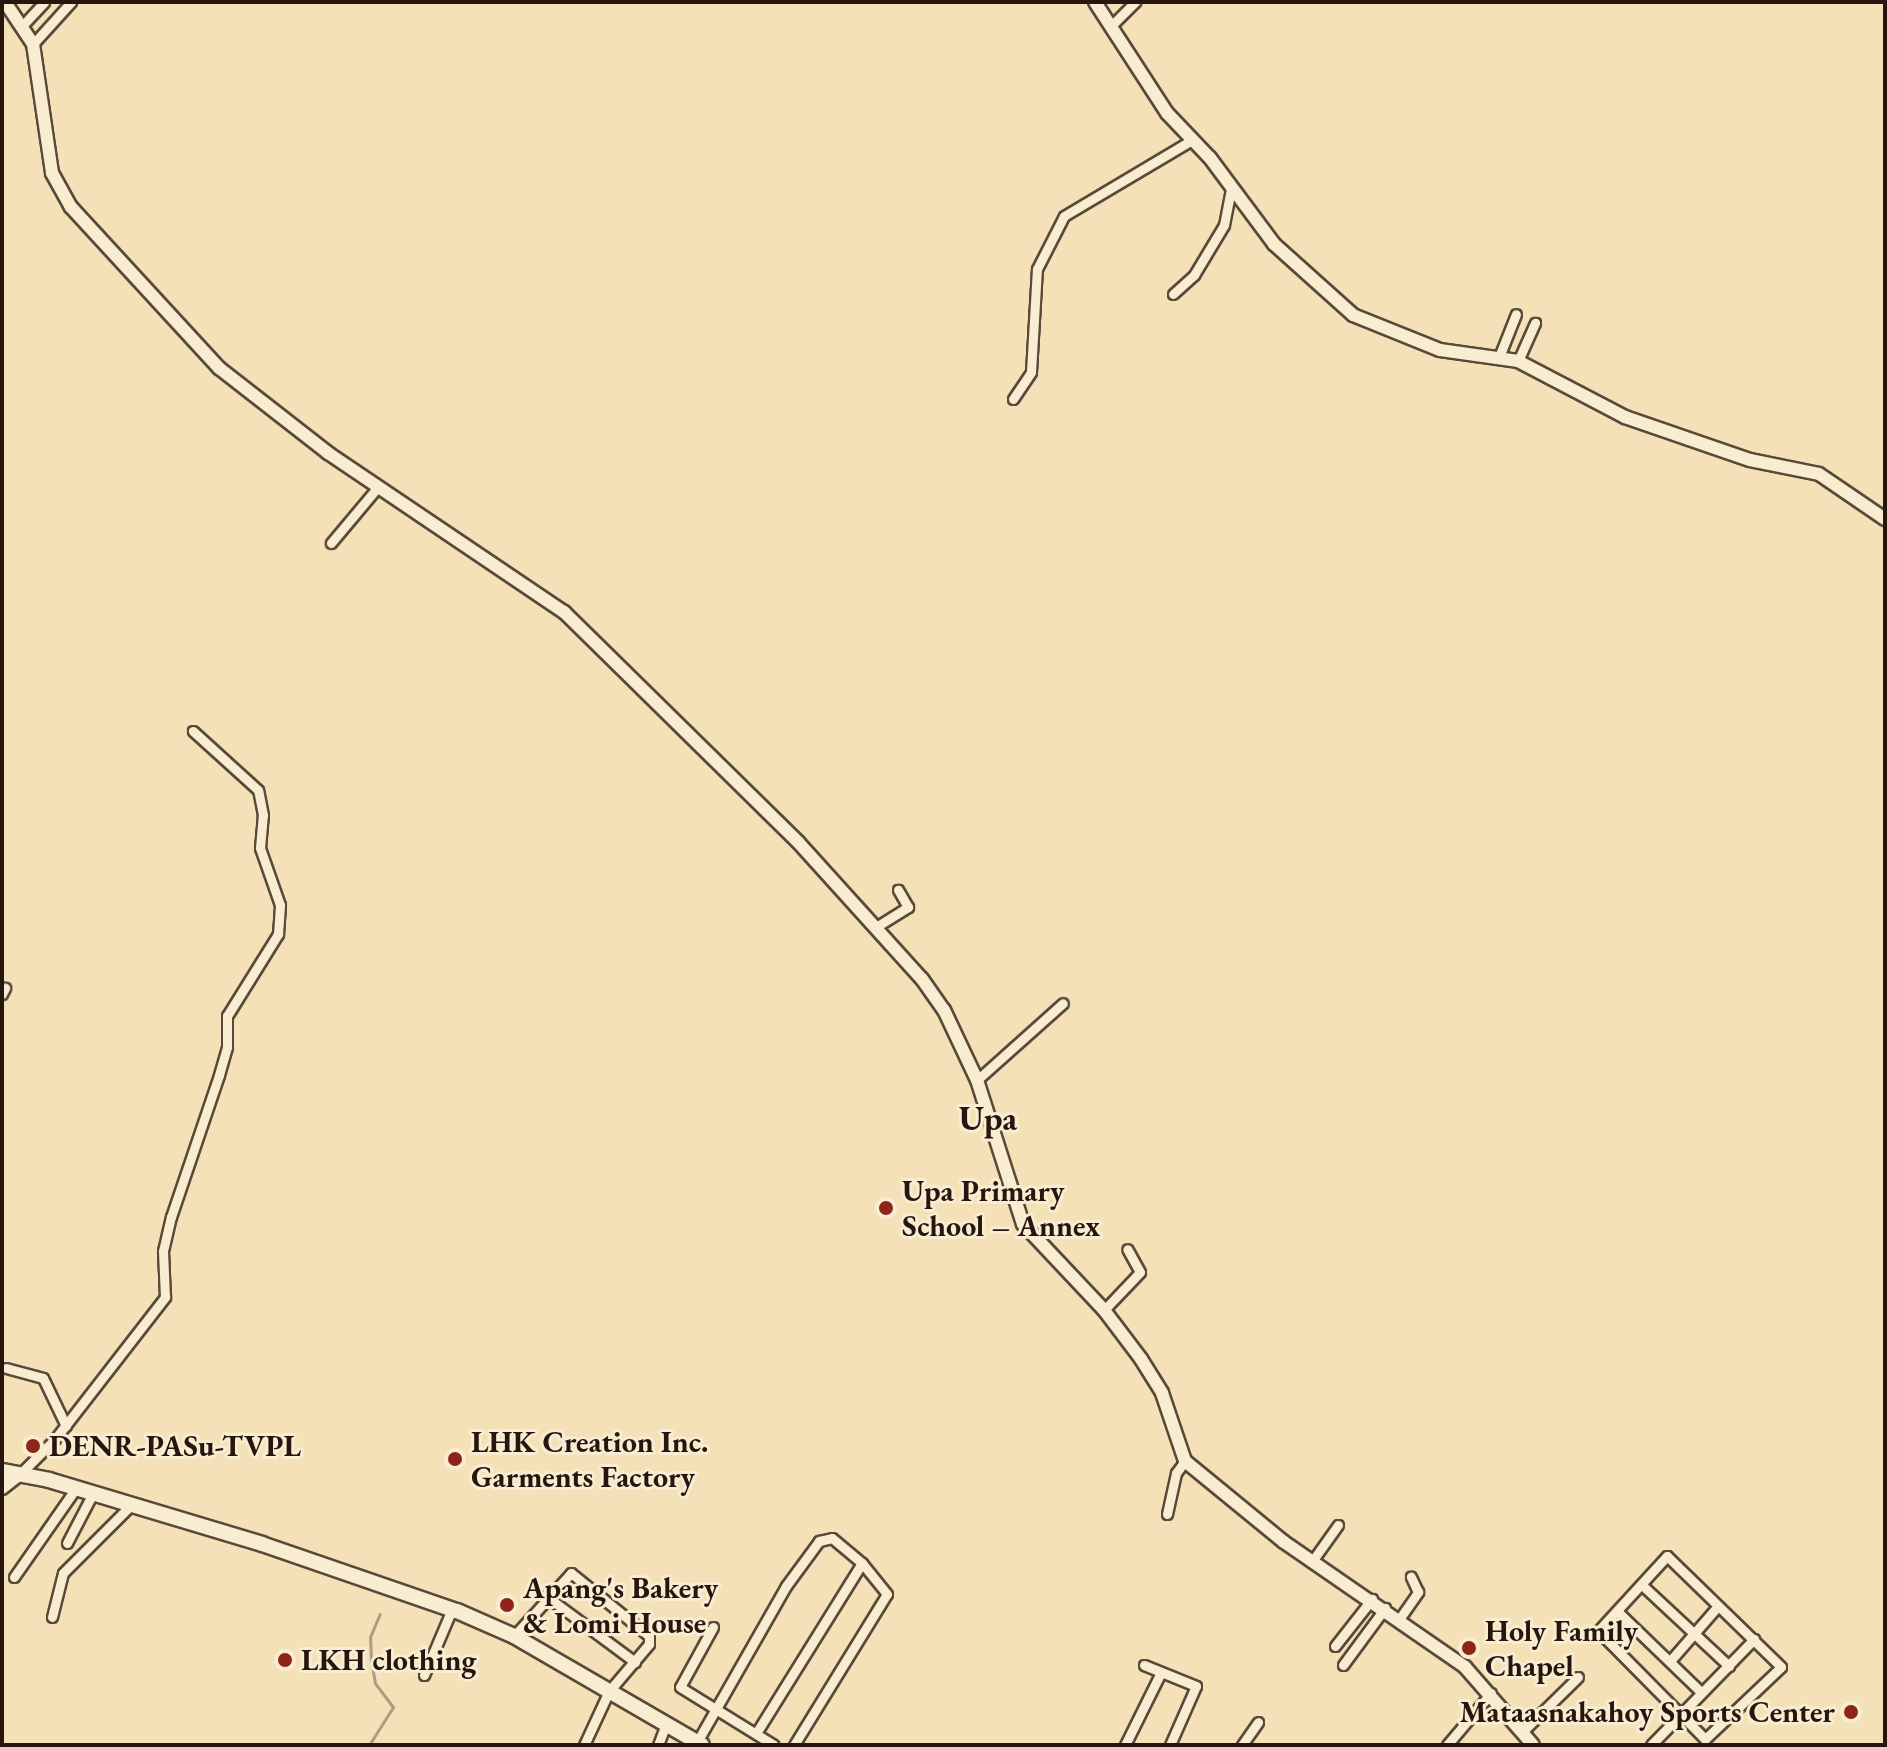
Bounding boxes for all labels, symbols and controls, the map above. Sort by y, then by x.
district label: Upa [959,1099,1017,1139]
place label: Upa Primary School – Annex [902,1173,1100,1244]
marker: Upa Primary School – Annex [877,1199,895,1217]
place label: LHK Creation Inc. Garments Factory [471,1424,709,1494]
place label: DENR-PASu-TVPL [49,1428,301,1464]
marker: DENR-PASu-TVPL [24,1437,42,1455]
marker: LHK Creation Inc. Garments Factory [446,1450,464,1468]
place label: Apang's Bakery & Lomi House [523,1570,718,1640]
marker: Apang's Bakery & Lomi House [498,1596,516,1614]
place label: Holy Family Chapel [1485,1613,1638,1684]
marker: Holy Family Chapel [1460,1639,1478,1657]
place label: LKH clothing [301,1642,476,1678]
marker: LKH clothing [276,1651,294,1669]
place label: Mataasnakahoy Sports Center [1460,1694,1835,1730]
marker: Mataasnakahoy Sports Center [1842,1703,1860,1721]

